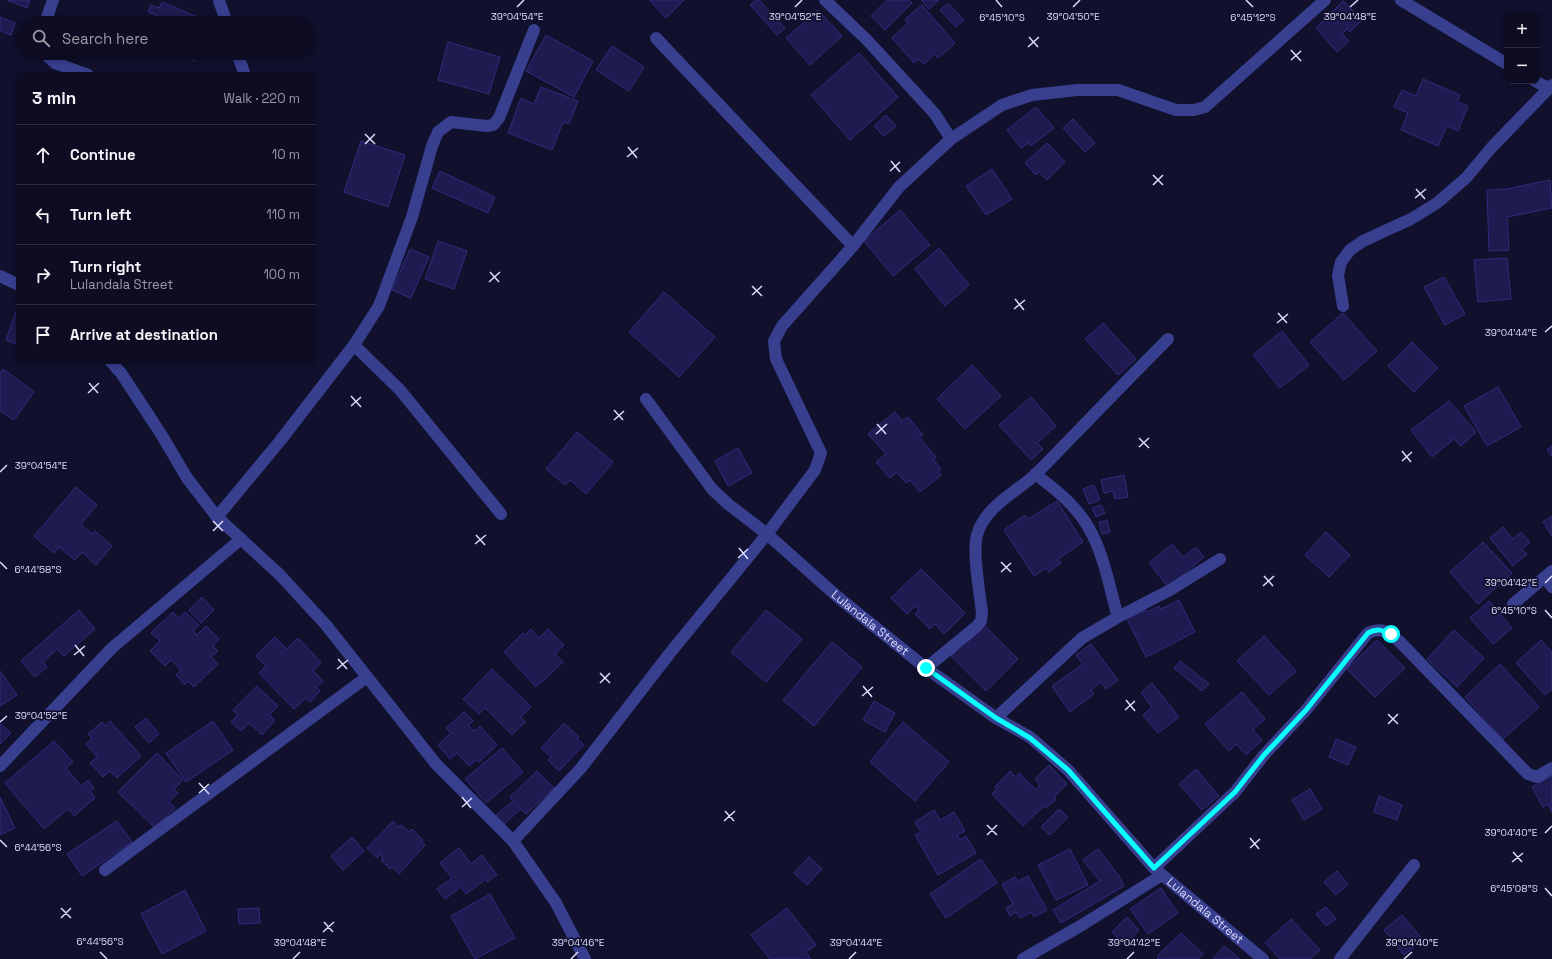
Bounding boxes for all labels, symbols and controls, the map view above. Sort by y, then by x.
text: 39°04'54"E [491,10,544,23]
text: 39°04'52"E [769,10,822,23]
text: 39°04'50"E [1046,10,1100,23]
text: 39°04'48"E [1324,10,1377,23]
text: 6°45'10"S [979,11,1025,24]
text: 6°45'12"S [1230,11,1276,24]
map controls [1504,12,1540,84]
button: + [1504,12,1540,48]
search box [16,16,316,60]
icon: search [30,27,52,49]
text: Search here [62,29,148,48]
button: − [1504,48,1540,84]
text: 3 min [32,87,76,109]
text: Walk · 220 m [223,90,300,107]
icon: ahead [32,144,54,166]
text: Continue [70,145,136,164]
text: 10 m [272,146,300,163]
icon: left [32,204,54,226]
text: Turn left [70,205,132,224]
text: 110 m [266,206,300,223]
text: Turn right [70,257,141,276]
icon: right [32,264,54,286]
text: 100 m [263,266,300,283]
text: Lulandala Street [70,276,173,293]
icon: arrive [32,324,54,346]
text: Arrive at destination [70,325,218,344]
text: 39°04'44"E [1485,326,1538,339]
text: 39°04'54"E [15,459,68,472]
text: 6°44'58"S [14,563,62,576]
text: 39°04'42"E [1485,576,1538,589]
street label: Lulandala Street [828,587,912,659]
text: 6°45'10"S [1491,604,1537,617]
route start [1382,625,1400,643]
route end [917,659,935,677]
text: 39°04'52"E [15,709,68,722]
text: 39°04'40"E [1485,826,1538,839]
text: 6°44'56"S [14,841,62,854]
street label: Lulandala Street [1163,874,1247,947]
text: 6°45'08"S [1490,882,1538,895]
text: 6°44'56"S [76,935,124,948]
text: 39°04'48"E [274,936,327,949]
text: 39°04'46"E [552,936,605,949]
text: 39°04'44"E [830,936,883,949]
text: 39°04'42"E [1108,936,1161,949]
text: 39°04'40"E [1386,936,1439,949]

